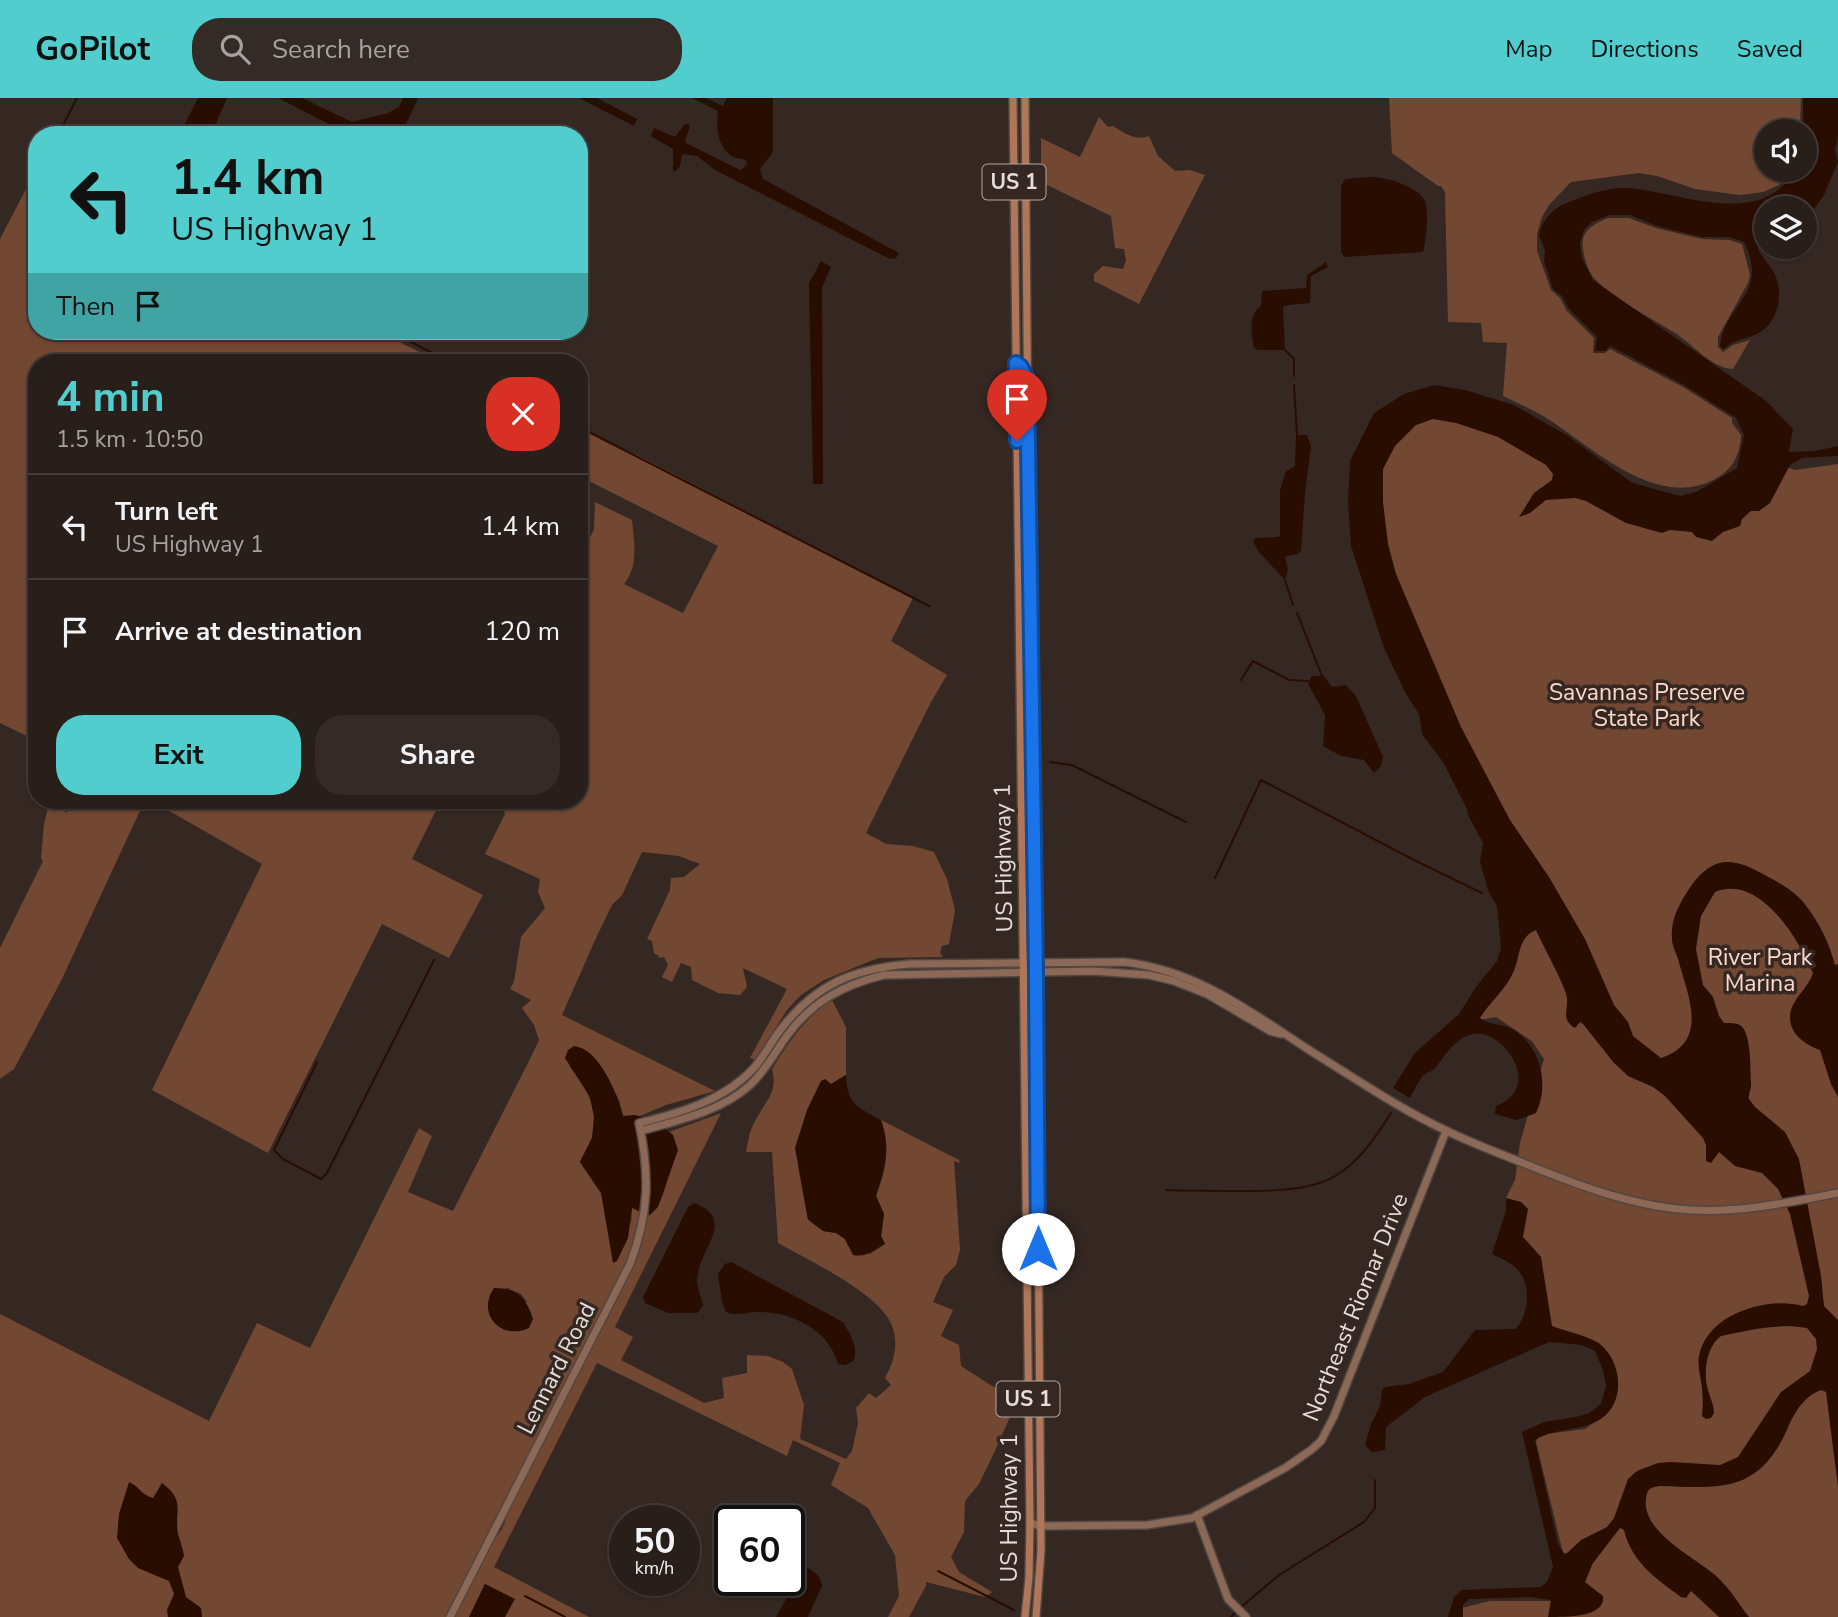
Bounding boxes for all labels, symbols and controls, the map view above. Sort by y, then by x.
search box [192,18,682,81]
text: GoPilot [35,27,150,72]
icon: search [216,30,254,68]
text: Search here [272,32,410,67]
text: Map [1505,33,1552,65]
text: Directions [1590,33,1699,65]
text: Saved [1737,33,1803,65]
map controls [1754,119,1817,259]
button: sound [1754,119,1817,182]
text: 1.4 km [171,144,324,211]
icon: left [56,154,147,245]
road number: US 1 [982,164,1046,200]
button: layers [1754,196,1817,259]
text: US Highway 1 [171,208,378,251]
icon: arrive [129,287,167,325]
text: Then [56,289,115,324]
text: 4 min [56,369,165,426]
pin [987,369,1047,441]
button: close [486,377,560,451]
icon: arrive [998,380,1036,418]
text: 1.5 km · 10:50 [56,424,203,455]
text: Turn left [115,494,218,529]
icon: left [56,508,94,546]
text: 1.4 km [481,509,560,544]
text: US Highway 1 [115,529,264,560]
icon: arrive [56,613,94,651]
text: Arrive at destination [115,614,362,649]
text: 120 m [484,614,560,649]
park label: Savannas Preserve State Park [1549,677,1745,734]
button: Exit [56,715,301,795]
button: Share [315,715,560,795]
street label: US Highway 1 [987,783,1020,933]
park label: River Park Marina [1708,942,1813,999]
street label: Northeast Riomar Drive [1296,1189,1415,1426]
position arrow [1001,1212,1075,1286]
street label: Lennard Road [510,1297,603,1439]
road number: US 1 [996,1382,1060,1416]
street label: US Highway 1 [994,1434,1025,1582]
speed limit sign: 60 [714,1505,805,1596]
text: 50 [633,1518,676,1565]
text: km/h [635,1556,674,1580]

